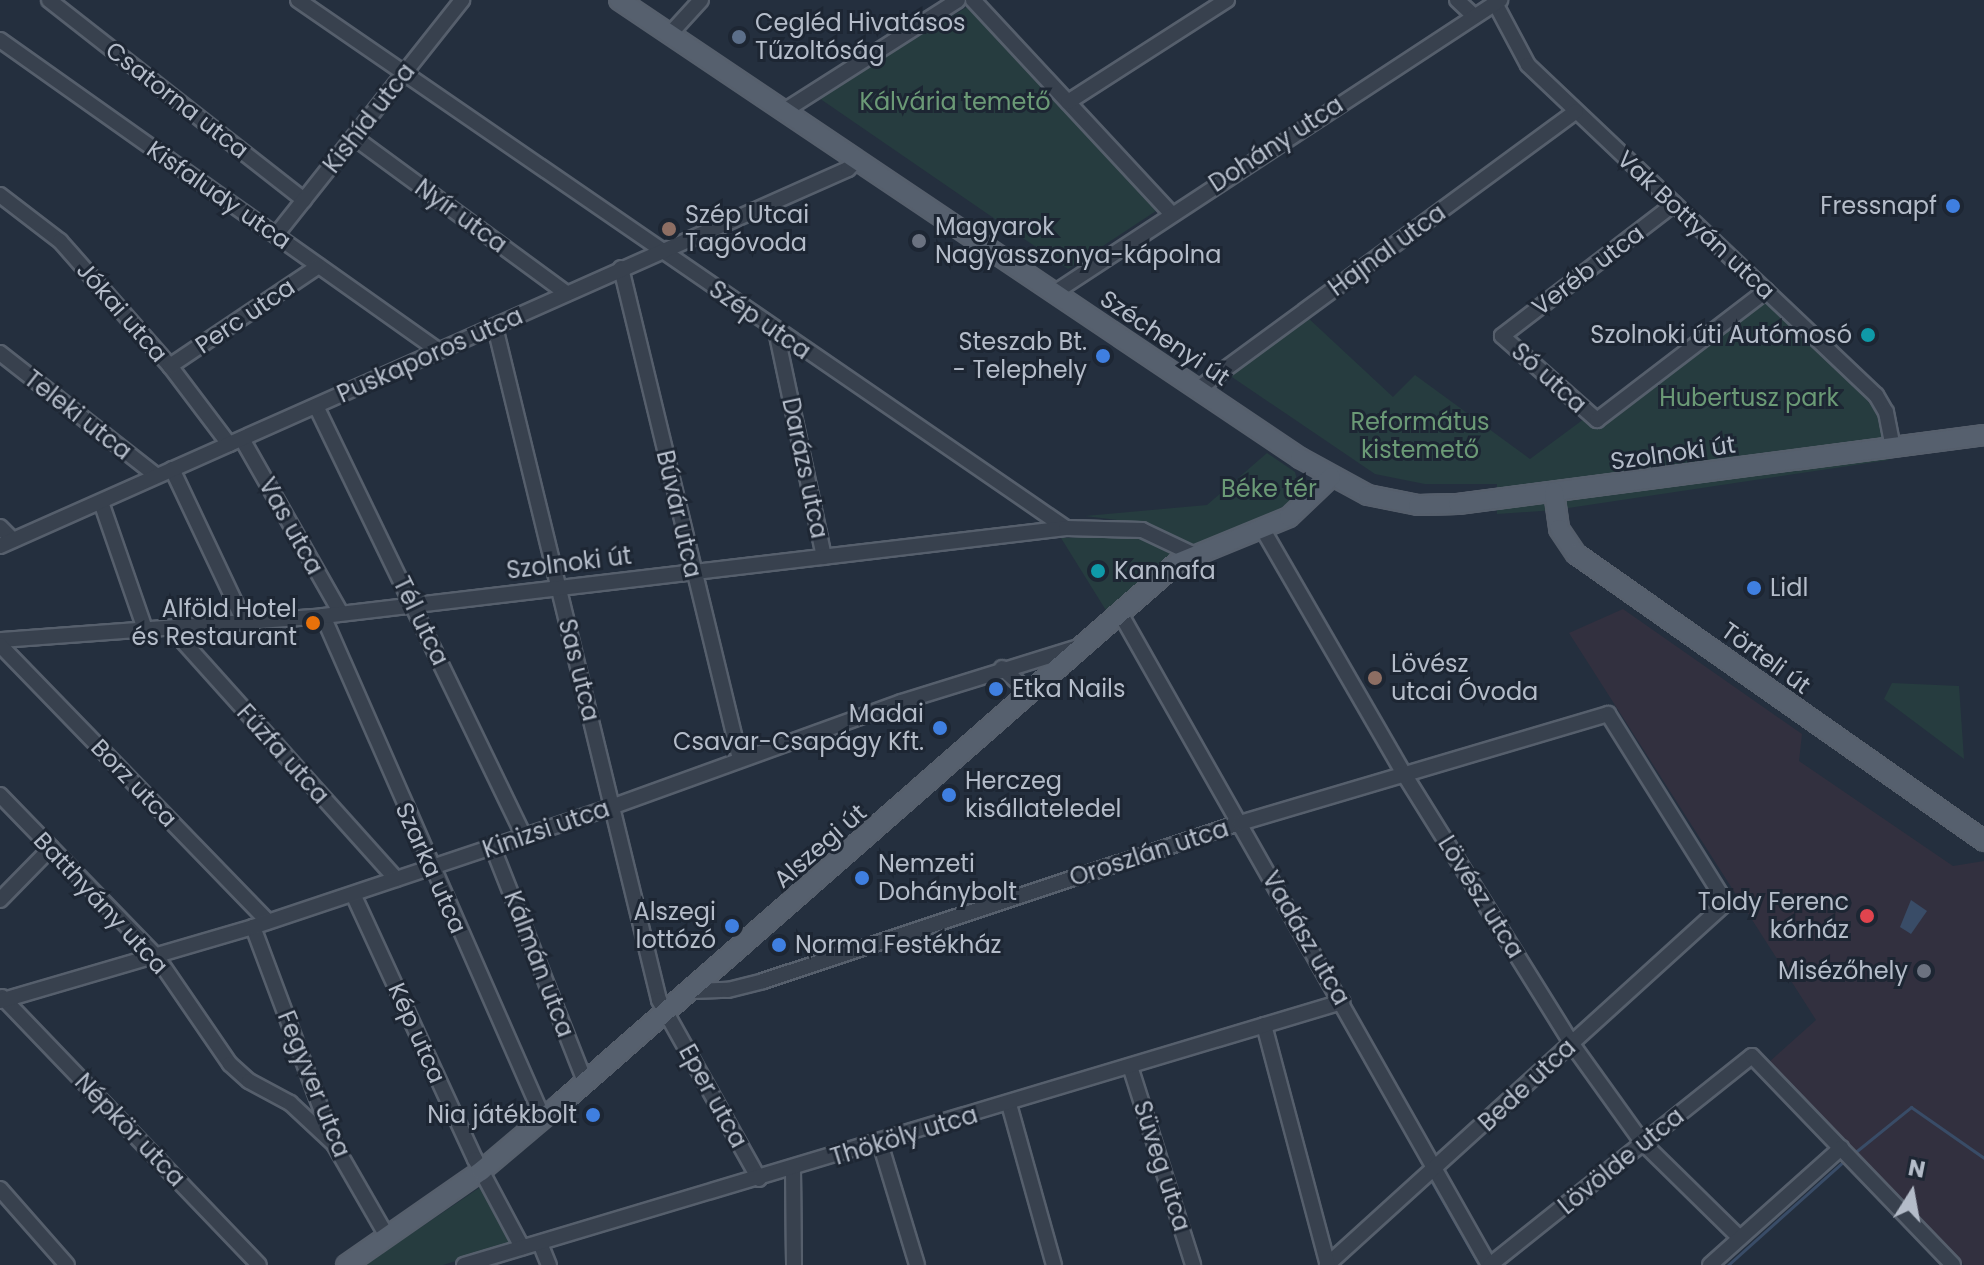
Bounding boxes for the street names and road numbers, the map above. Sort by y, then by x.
street label: Csatorna utca [100,35,254,165]
street label: Kishíd utca [317,57,421,179]
street label: Dohány utca [1204,90,1348,198]
street label: Kisfaludy utca [141,135,297,255]
street label: Vak Bottyán utca [1611,145,1781,305]
street label: Nyír utca [409,173,513,259]
street label: Hajnal utca [1323,198,1451,302]
street label: Veréb utca [1526,219,1650,321]
street label: Jókai utca [71,256,173,368]
street label: Perc utca [190,272,300,360]
street label: Szép utca [704,275,816,365]
street label: Széchenyi út [1095,284,1235,392]
street label: Puskaporos utca [333,301,527,409]
street label: Só utca [1506,337,1592,419]
street label: Teleki utca [19,364,137,466]
street label: Darázs utca [776,395,834,541]
street label: Szolnoki út [1609,430,1737,476]
street label: Búvár utca [650,447,708,581]
street label: Vas utca [253,473,329,579]
street label: Szolnoki út [505,541,633,585]
street label: Tél utca [387,572,455,670]
street label: Sas utca [552,616,606,724]
street label: Törteli út [1716,616,1816,700]
street label: Fűzfa utca [231,698,335,810]
street label: Borz utca [85,733,183,833]
street label: Kinizsi utca [479,794,613,864]
street label: Szarka utca [389,798,473,938]
street label: Alszegi út [768,798,872,894]
street label: Oroszlán utca [1066,814,1232,892]
street label: Batthyány utca [28,826,174,980]
street label: Lövész utca [1432,831,1530,963]
street label: Vadász utca [1256,866,1356,1010]
street label: Kálmán utca [498,887,580,1041]
street label: Kép utca [382,978,452,1088]
street label: Fegyver utca [272,1007,356,1161]
street label: Bede utca [1473,1033,1581,1137]
street label: Eper utca [673,1039,753,1153]
street label: Népkör utca [69,1068,191,1192]
street label: Süveg utca [1127,1097,1197,1235]
street label: Thököly utca [827,1100,981,1172]
street label: Lövölde utca [1553,1102,1689,1220]

